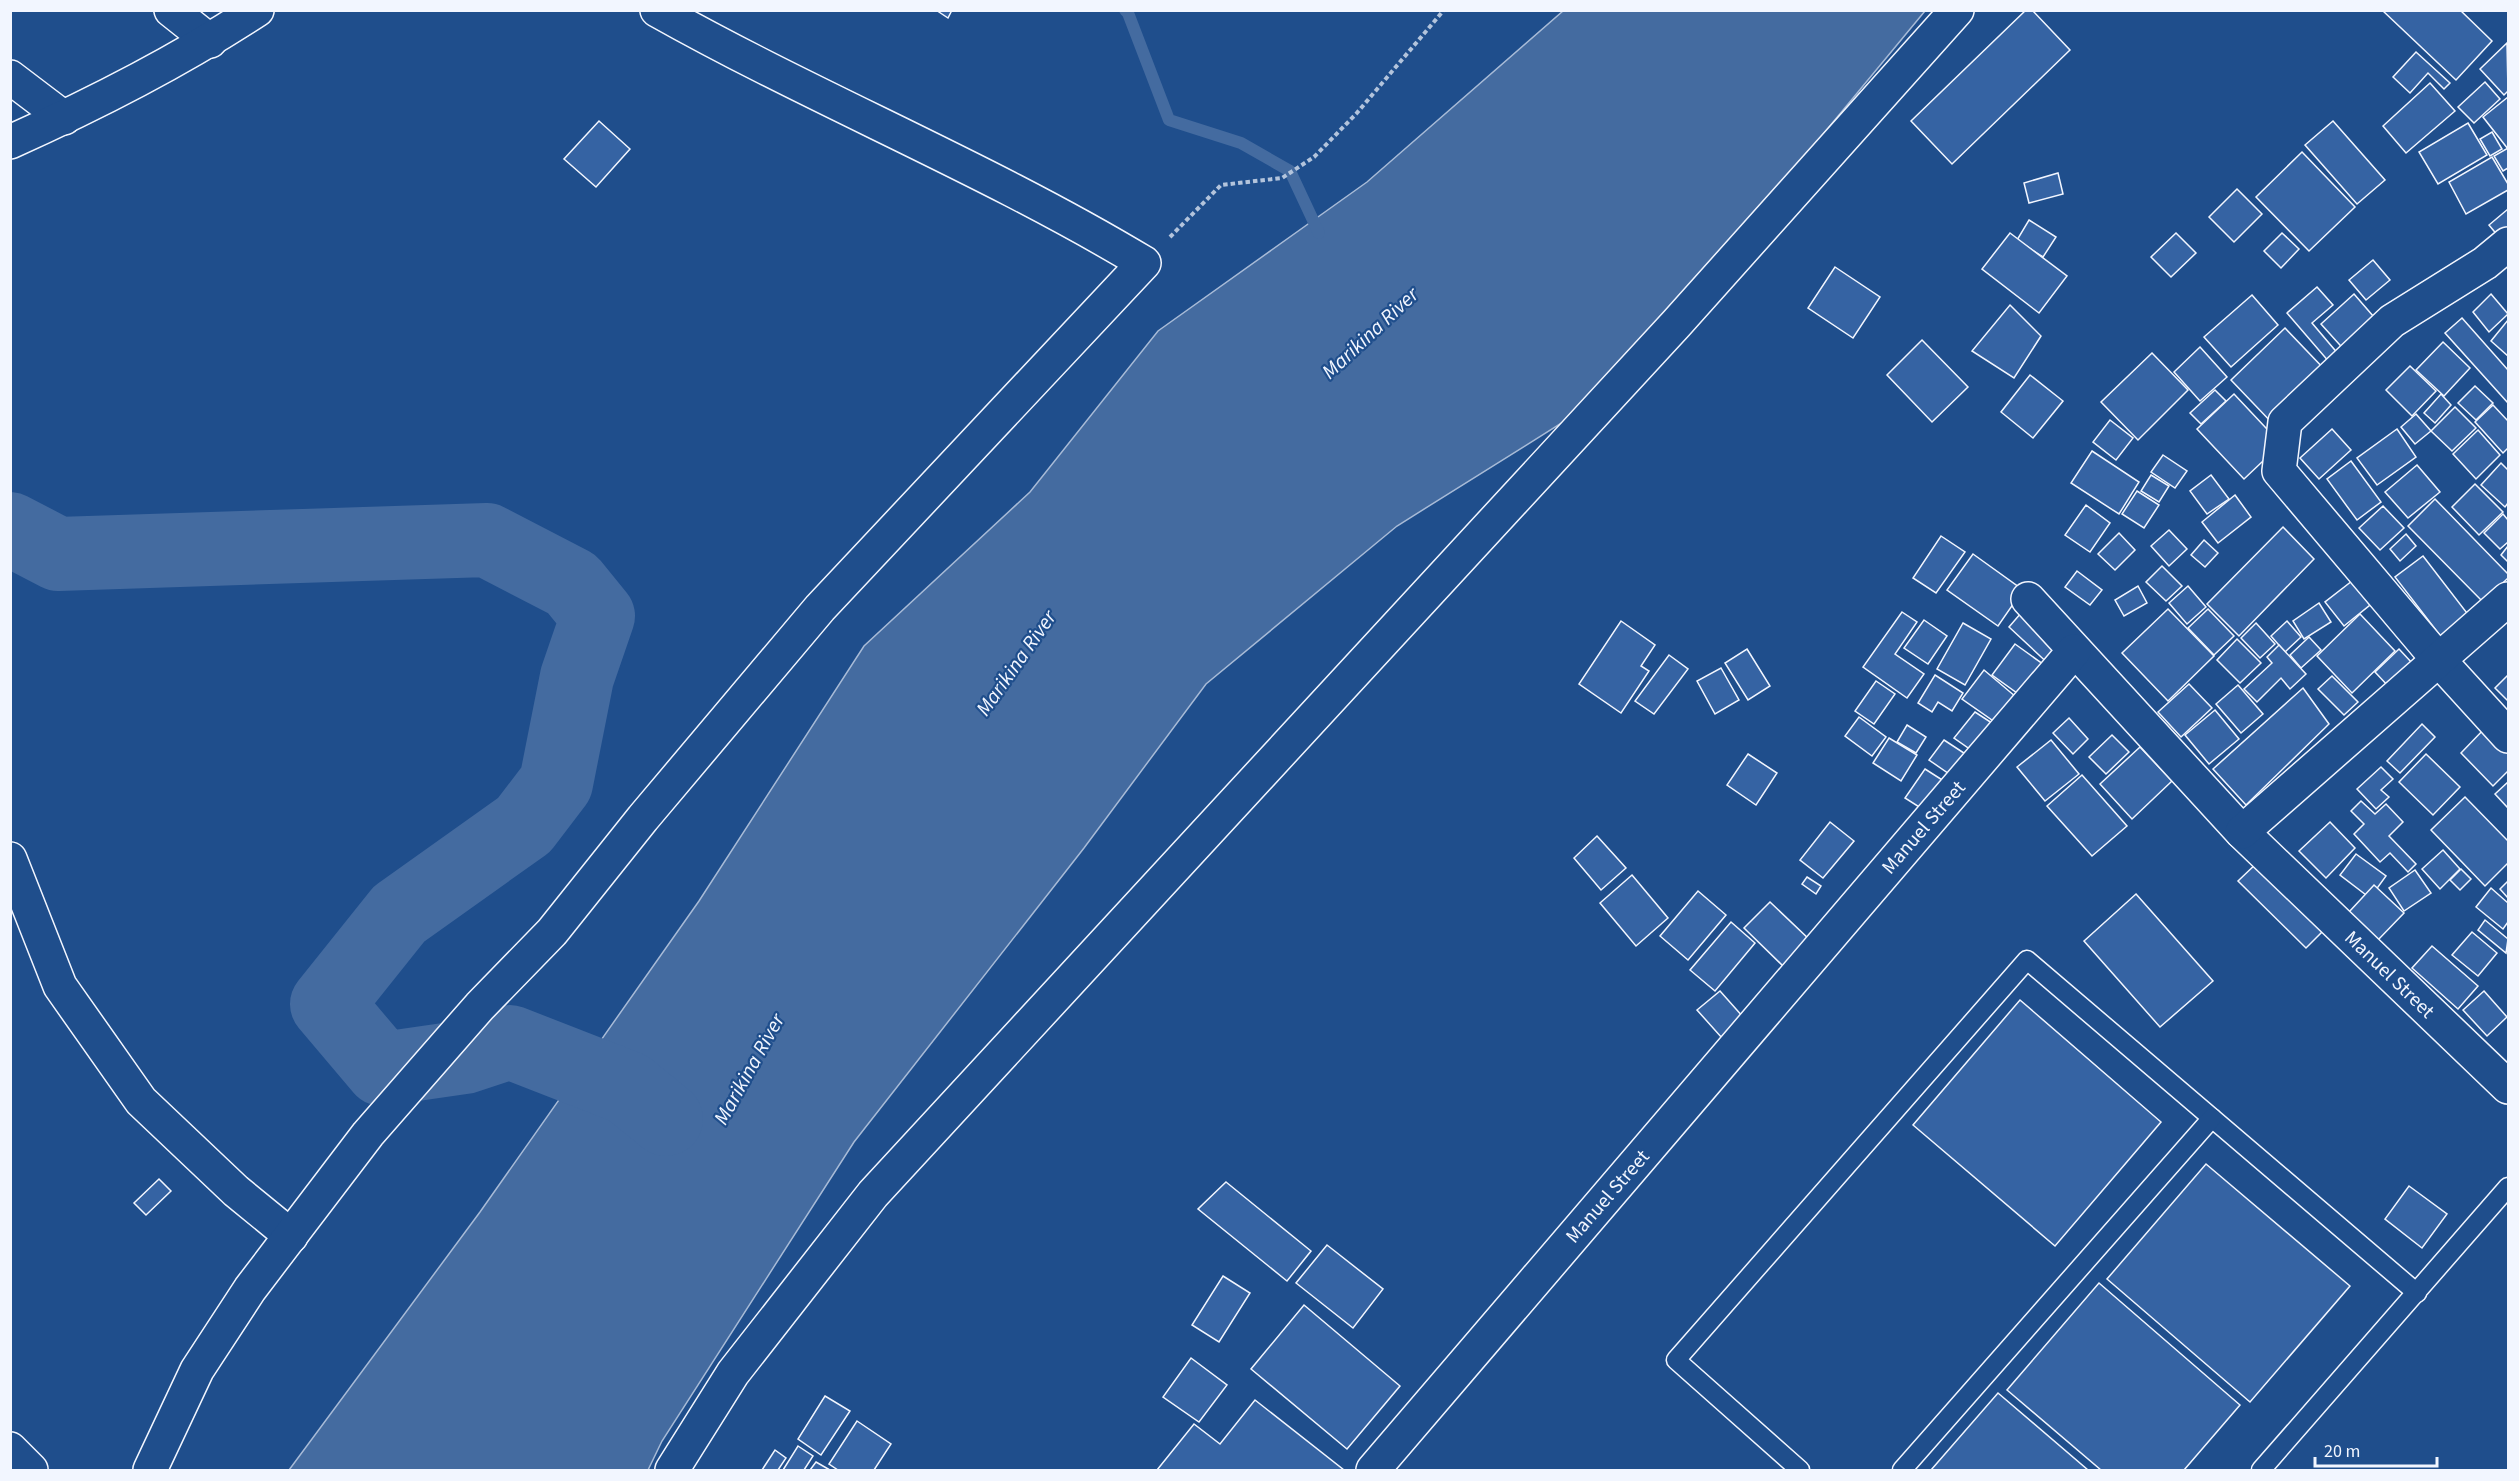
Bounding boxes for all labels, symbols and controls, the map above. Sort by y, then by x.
water label: Marikina River [1315,280,1426,386]
water label: Marikina River [968,603,1064,722]
street label: Manuel Street [1875,775,1972,880]
street label: Manuel Street [2338,925,2441,1025]
water label: Marikina River [706,1007,792,1130]
street label: Manuel Street [1559,1144,1656,1249]
scale bar [2315,1430,2436,1468]
text: 20 m [2324,1439,2360,1464]

